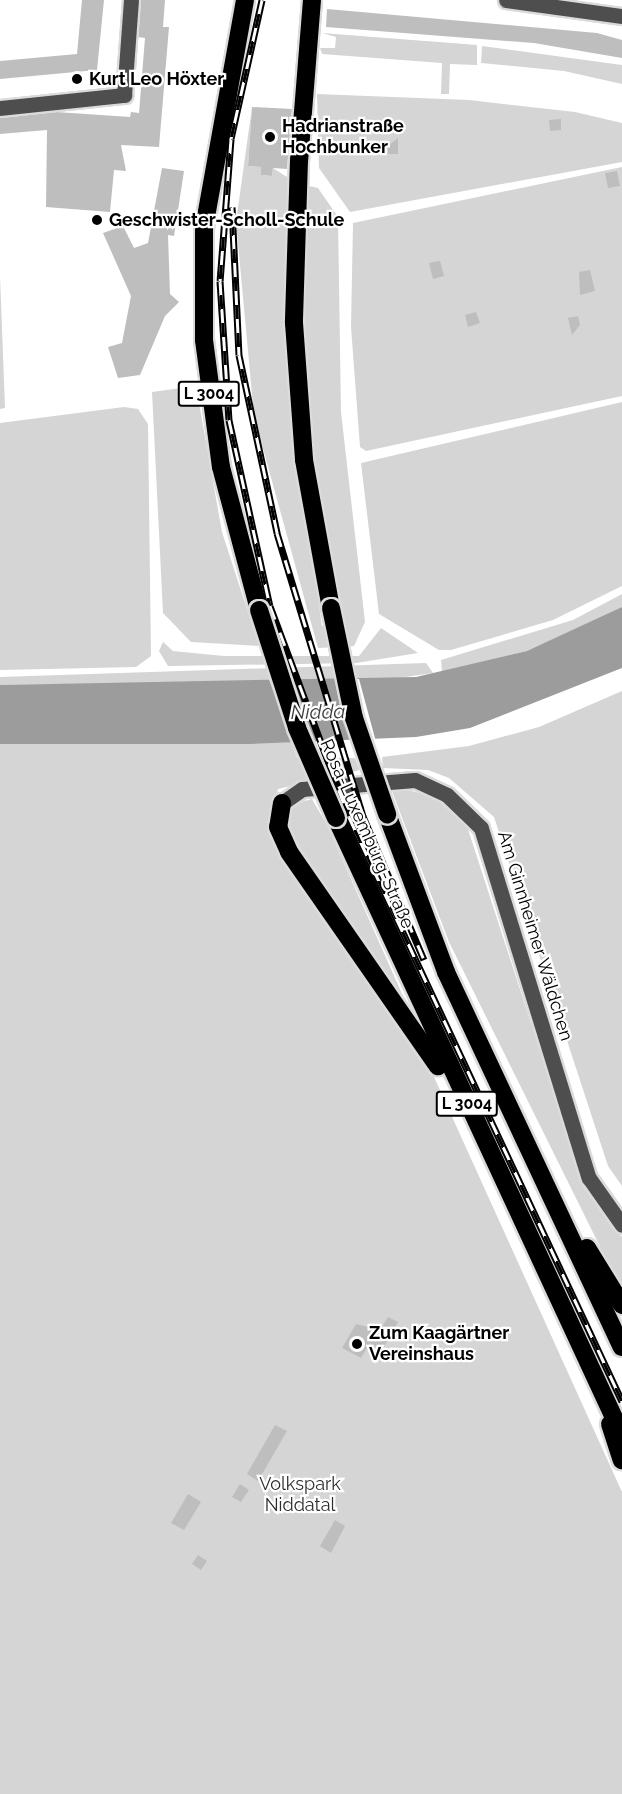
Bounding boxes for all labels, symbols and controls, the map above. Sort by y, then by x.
place label: Kurt Leo Höxter [89,68,224,90]
marker: Kurt Leo Höxter [70,72,84,86]
place label: Hadrianstraße Hochbunker [282,116,404,158]
marker: Hadrianstraße Hochbunker [263,130,277,144]
place label: Geschwister-Scholl-Schule [109,209,344,231]
marker: Geschwister-Scholl-Schule [90,213,104,227]
road number: L 3004 [178,381,240,407]
water label: Nidda [290,700,346,724]
street label: Rosa-Luxemburg-Straße [315,736,419,932]
street label: Am Ginnheimer Wäldchen [493,828,577,1044]
road number: L 3004 [436,1091,498,1117]
place label: Zum Kaagärtner Vereinshaus [369,1323,509,1366]
marker: Zum Kaagärtner Vereinshaus [350,1337,364,1351]
park label: Volkspark Niddatal [259,1474,341,1516]

